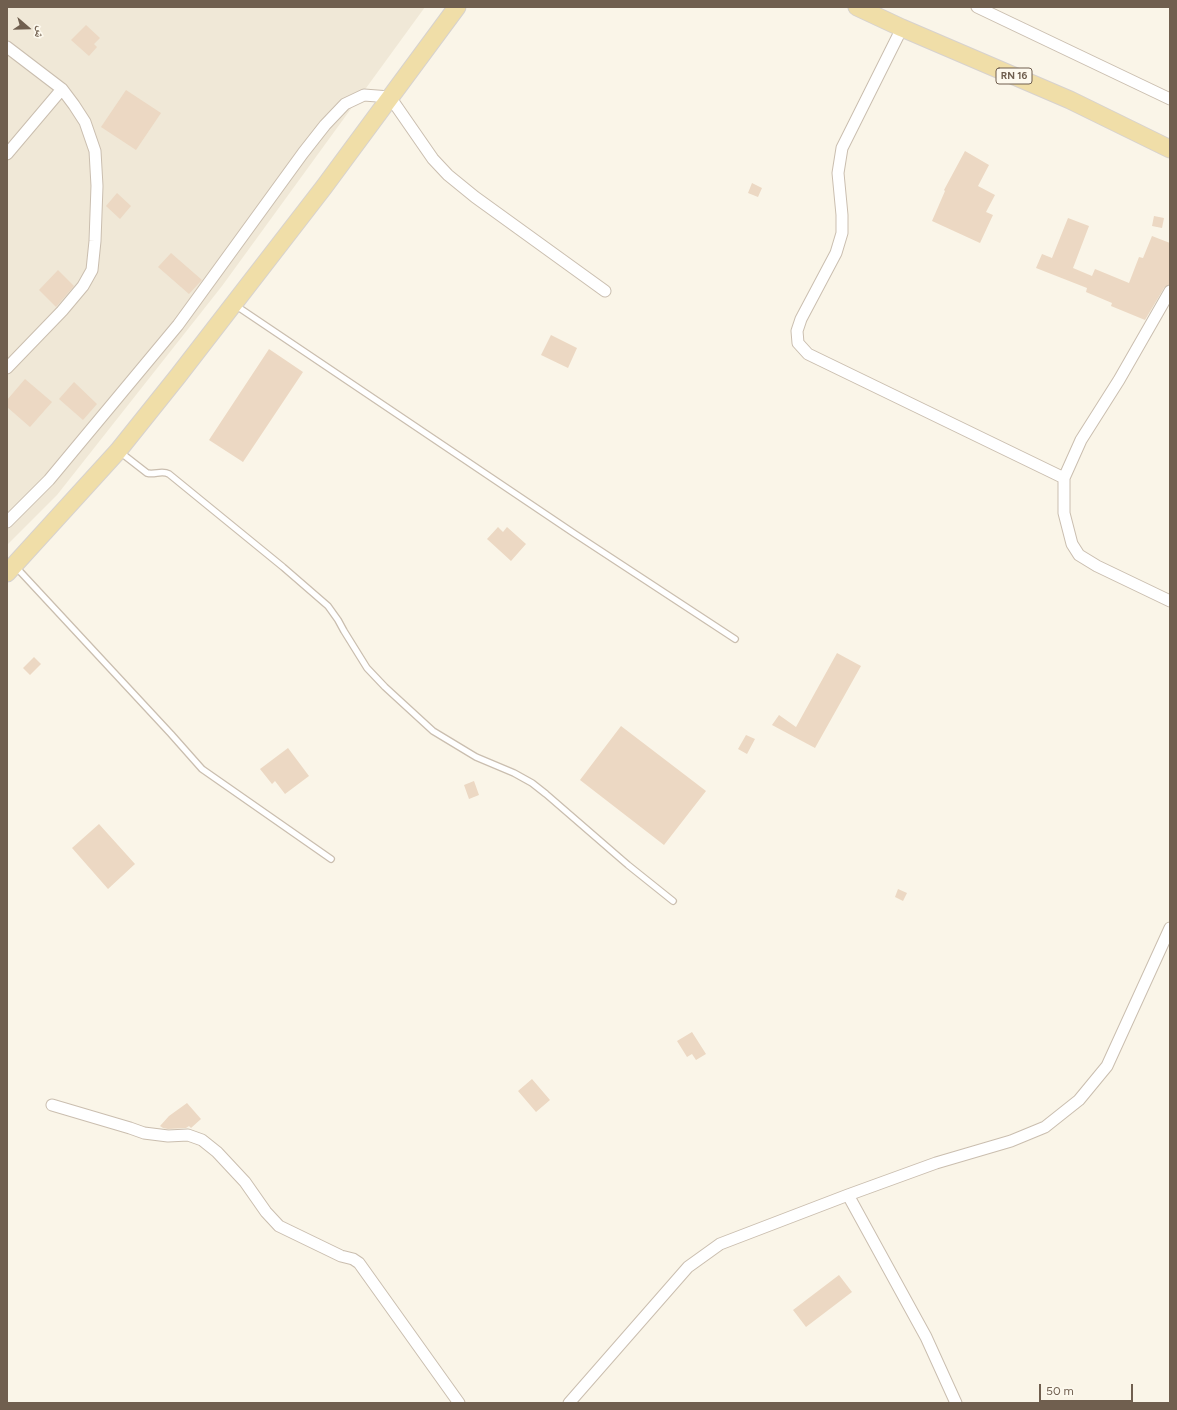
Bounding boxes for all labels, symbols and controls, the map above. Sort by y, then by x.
north arrow [8,8,48,48]
text: ش [32,25,48,40]
road number: RN 16 [996,68,1032,84]
scale bar [1041,1376,1135,1402]
text: 50 m [1046,1384,1074,1398]

